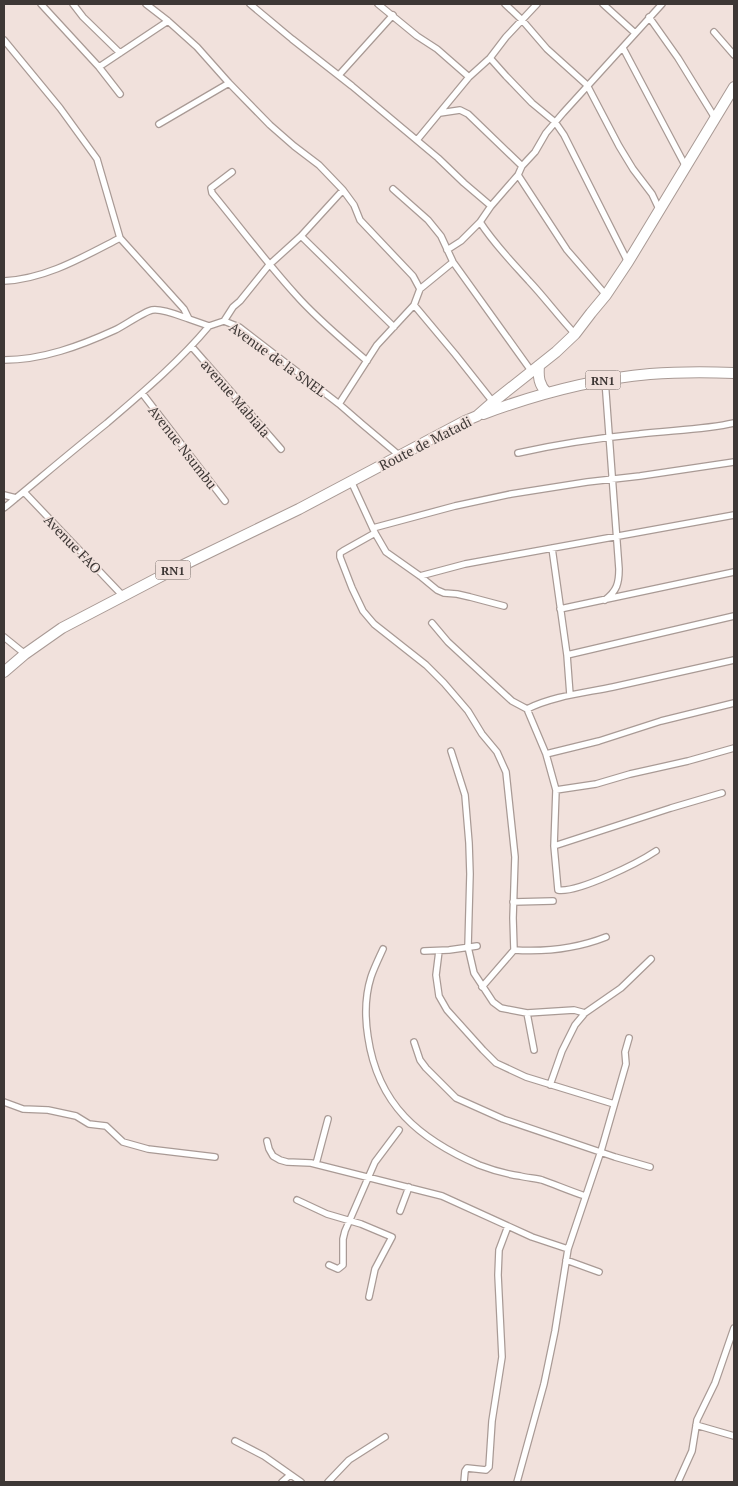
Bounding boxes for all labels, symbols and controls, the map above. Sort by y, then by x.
street label: Avenue de la SNEL [226,317,331,401]
street label: avenue Mabiala [197,355,275,441]
road number: RN1 [586,370,620,390]
street label: Avenue Nsumbu [144,401,222,493]
street label: Route de Matadi [375,411,475,475]
street label: Avenue FAO [40,510,106,578]
road number: RN1 [156,560,190,580]

